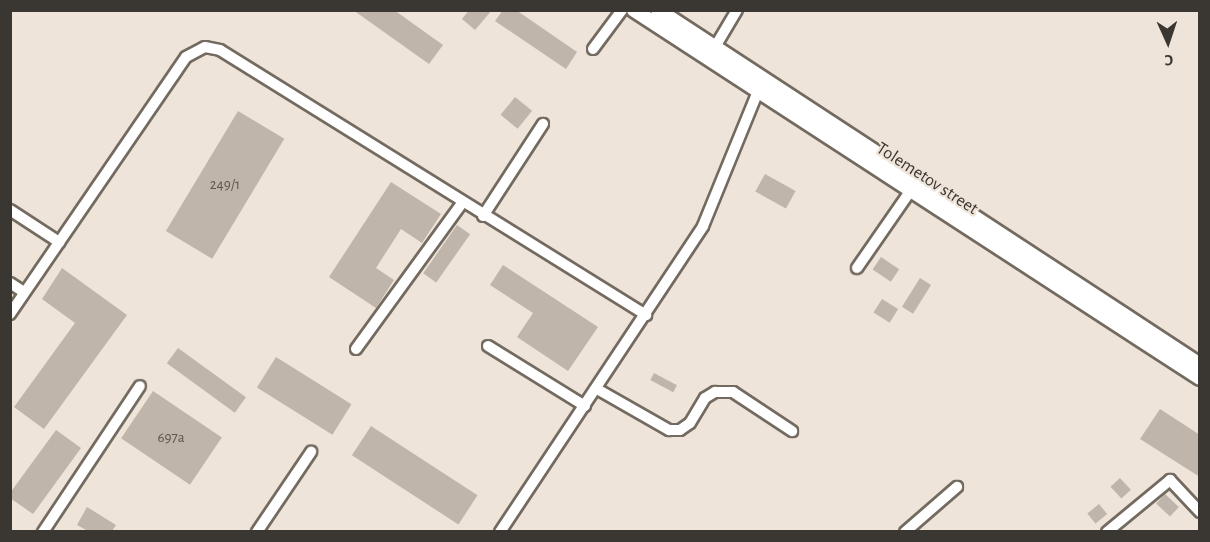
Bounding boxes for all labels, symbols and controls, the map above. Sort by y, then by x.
north arrow [1138,12,1198,72]
text: С [1164,52,1174,68]
street label: Tolemetov street [872,138,982,220]
house number: 249/1 [210,176,240,194]
house number: 697а [157,429,185,447]

